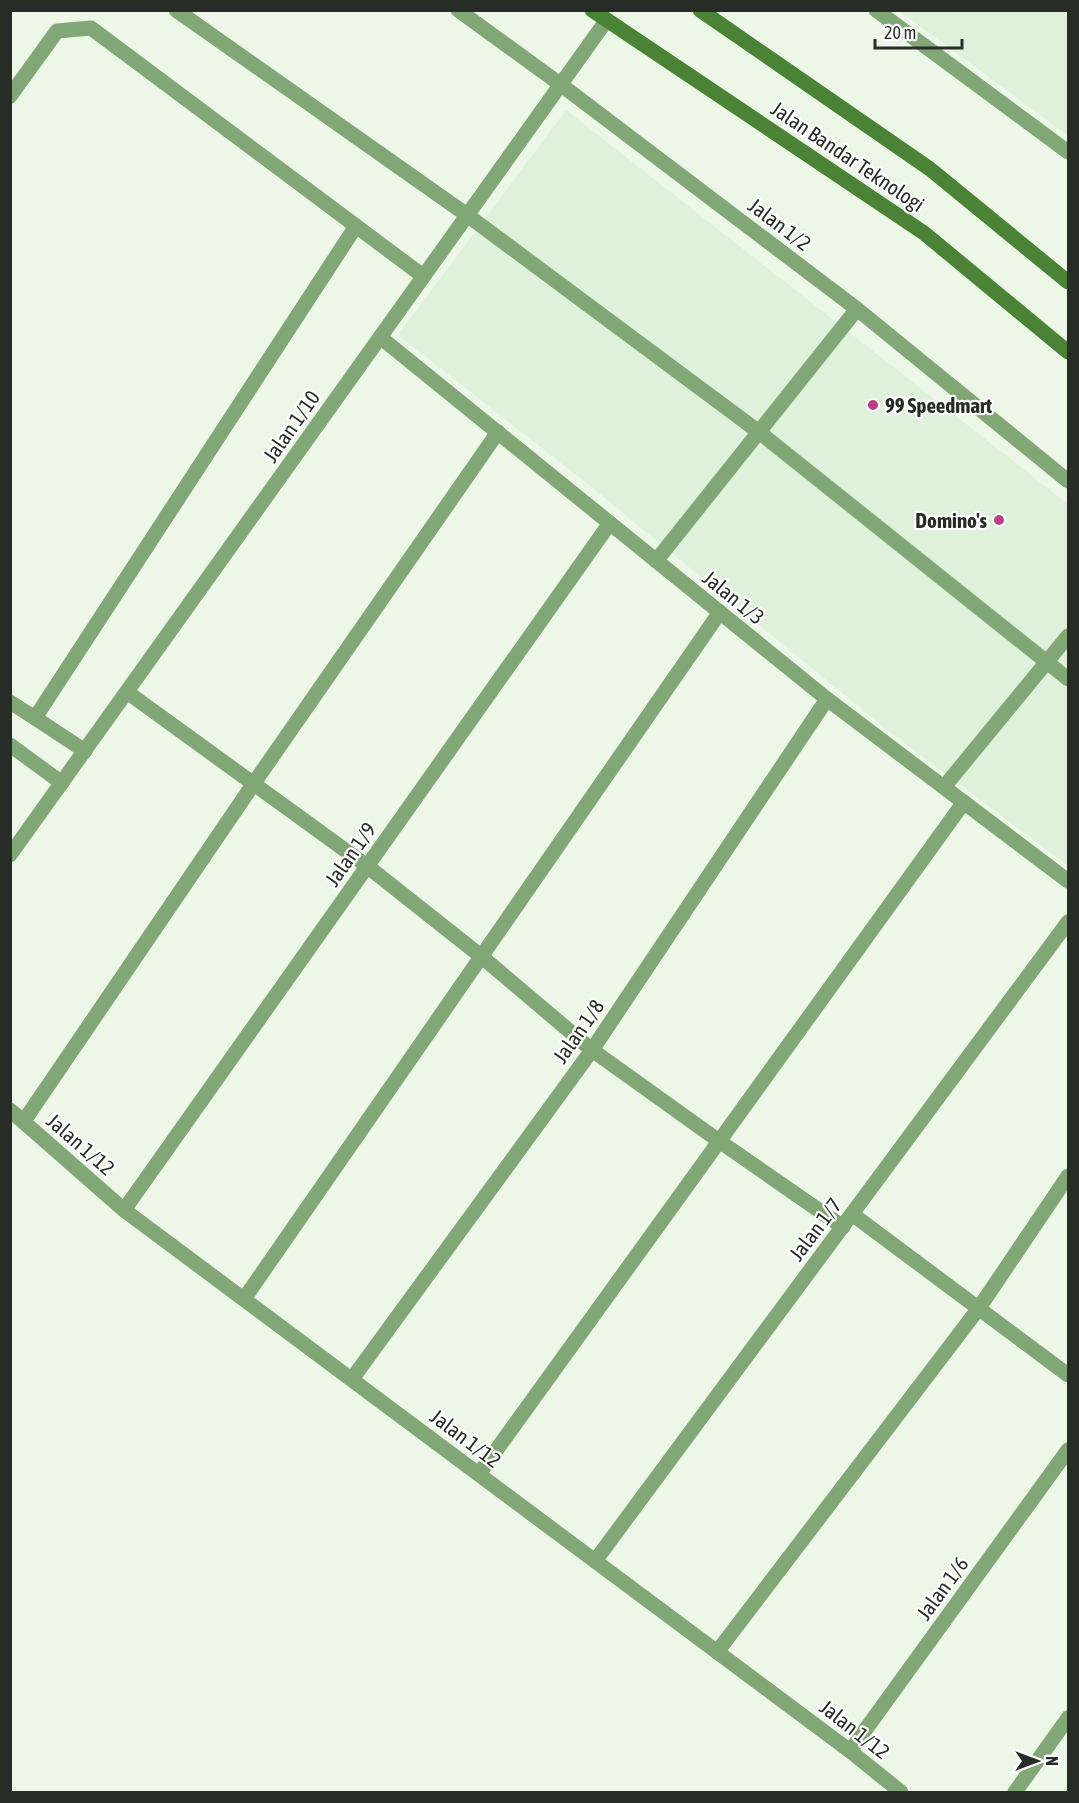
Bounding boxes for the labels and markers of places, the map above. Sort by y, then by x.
place label: 99 Speedmart [885,393,992,417]
marker: 99 Speedmart [866,398,880,412]
place label: Domino's [915,508,988,532]
marker: Domino's [992,513,1006,527]

